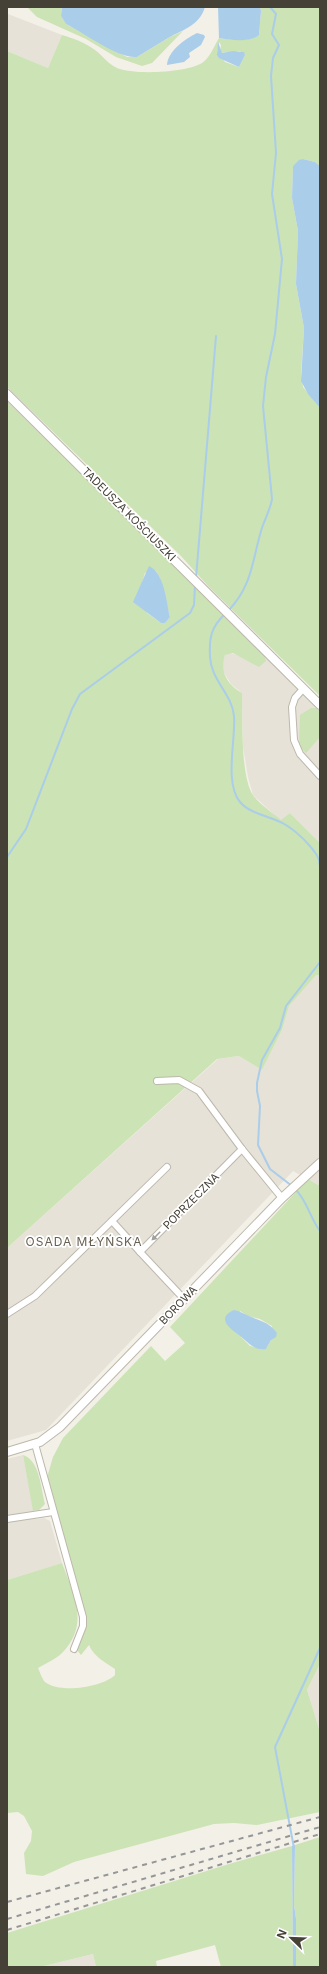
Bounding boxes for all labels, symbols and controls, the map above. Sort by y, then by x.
street label: TADEUSZA KOŚCIUSZKI [79,464,179,564]
street label: POPRZECZNA [160,1170,222,1232]
one-way arrow [151,1232,160,1241]
district label: OSADA MŁYŃSKA [26,1234,142,1249]
street label: BOROWA [156,1282,200,1327]
north arrow [271,1918,311,1958]
text: N [274,1927,290,1941]

